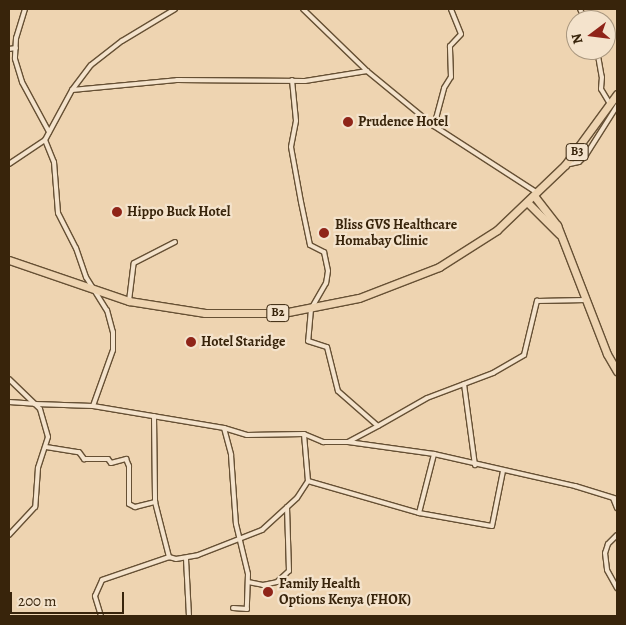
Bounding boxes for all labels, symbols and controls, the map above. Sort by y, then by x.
north arrow [566,10,616,60]
text: N [566,31,587,46]
place label: Prudence Hotel [358,114,448,130]
marker: Prudence Hotel [342,116,354,128]
road number: B3 [564,142,590,162]
place label: Hippo Buck Hotel [127,204,230,220]
marker: Hippo Buck Hotel [111,206,123,218]
place label: Bliss GVS Healthcare Homabay Clinic [335,217,457,250]
marker: Bliss GVS Healthcare Homabay Clinic [317,226,331,240]
road number: B2 [266,304,290,322]
place label: Hotel Staridge [201,334,285,350]
marker: Hotel Staridge [185,336,197,348]
place label: Family Health Options Kenya (FHOK) [279,576,411,608]
scale bar [12,582,126,614]
marker: Family Health Options Kenya (FHOK) [261,585,275,599]
text: 200 m [18,591,57,611]

